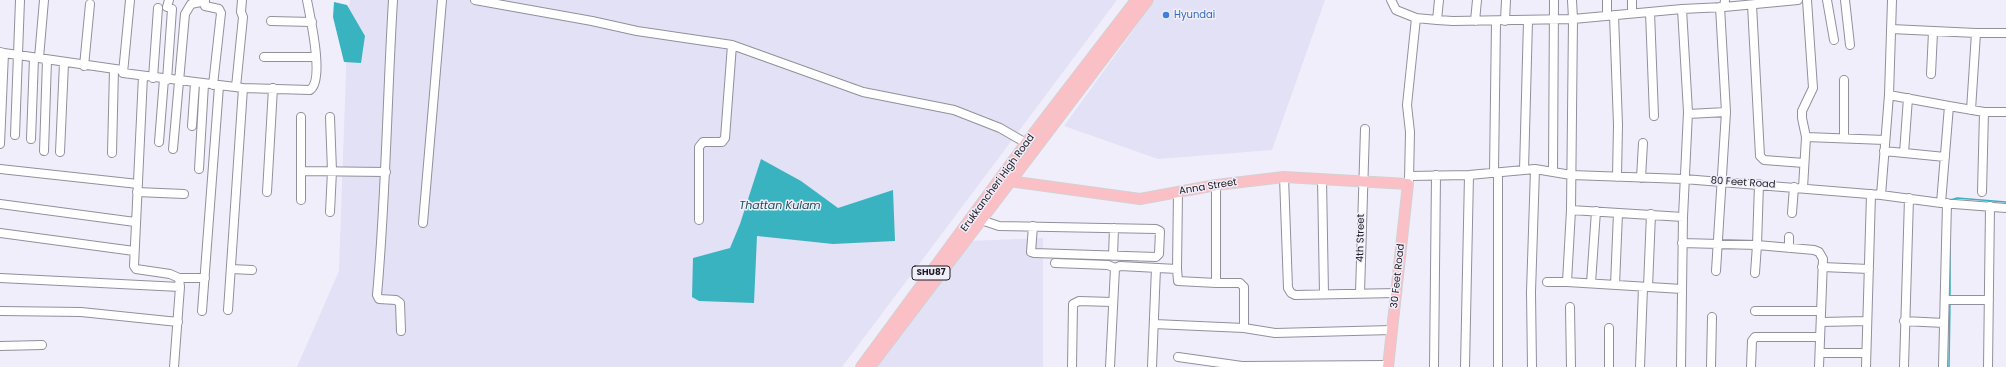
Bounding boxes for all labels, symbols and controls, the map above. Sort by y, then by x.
place label: Hyundai [1174,9,1215,21]
marker: Hyundai [1161,10,1171,20]
street label: Erukkancheri High Road [959,132,1037,234]
street label: 80 Feet Road [1710,175,1776,191]
street label: Anna Street [1178,177,1238,197]
water label: Thattan Kulam [739,199,821,213]
street label: 4th Street [1355,214,1367,262]
street label: 30 Feet Road [1389,243,1407,309]
road number: SHU87 [912,266,950,280]

